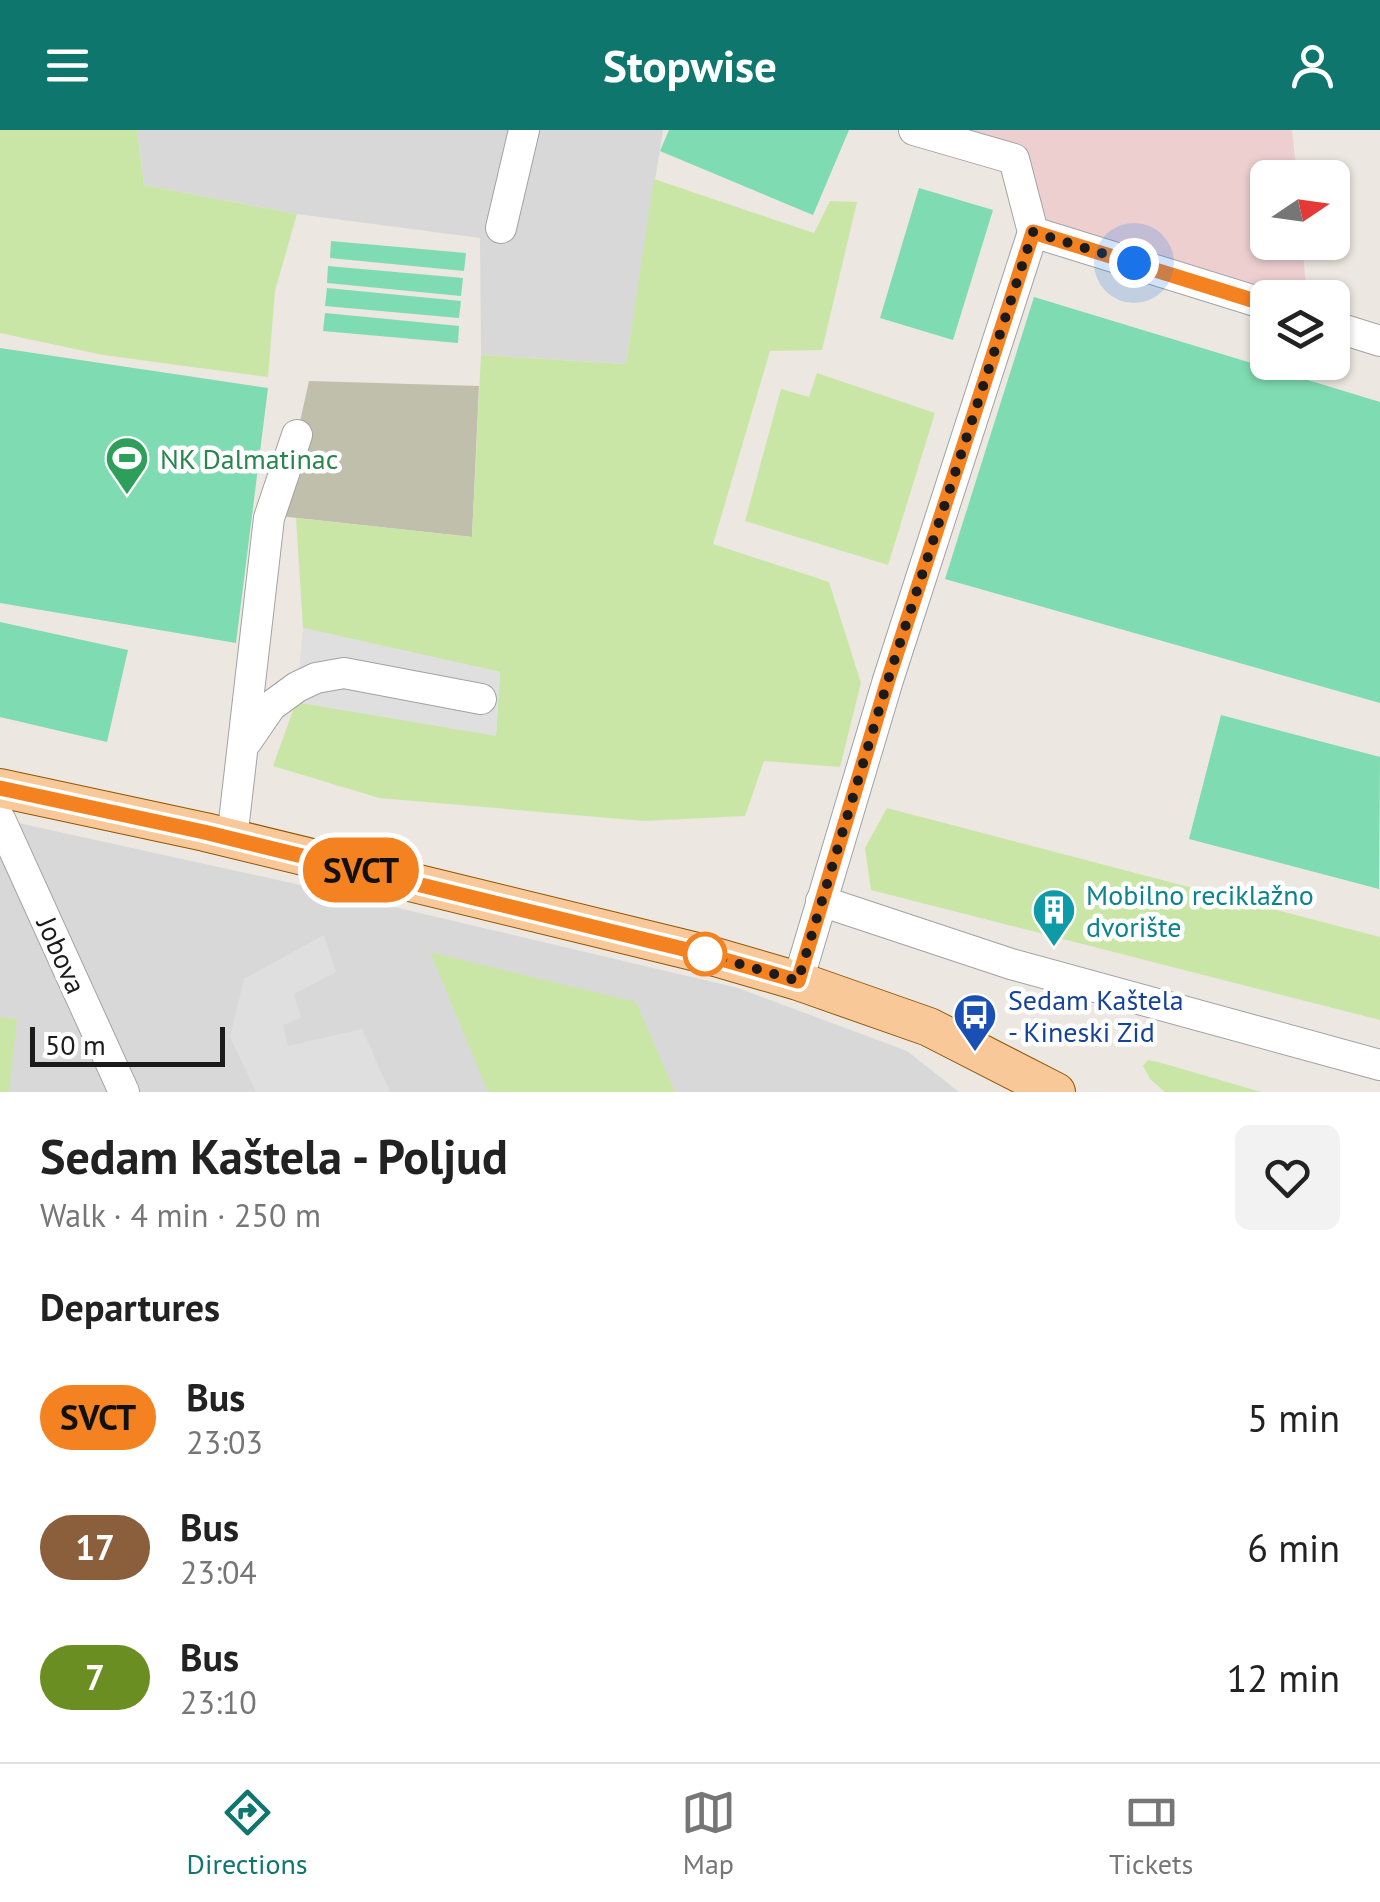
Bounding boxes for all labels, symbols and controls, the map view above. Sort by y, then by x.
text: Stopwise [603,36,777,94]
icon: menu [40,38,95,93]
icon: person [1285,38,1340,93]
north arrow [1250,160,1350,260]
map controls [1250,160,1350,380]
your location [1109,238,1159,288]
button: layers [1250,280,1350,380]
sports icon: NK Dalmatinac [104,435,150,496]
place label: NK Dalmatinac [160,440,338,477]
line badge: SVCT [291,838,431,902]
text: SVCT [323,847,399,893]
place label: Mobilno reciklažno dvorište [1086,876,1314,945]
building icon: Mobilno reciklažno dvorište [1031,887,1077,948]
street label: Jobova [28,910,95,999]
unlabelled marker [684,933,726,975]
place label: Sedam Kaštela - Kineski Zid [1008,981,1184,1050]
bus stop icon: Sedam Kaštela - Kineski Zid [952,992,998,1053]
scale bar [30,1022,225,1066]
text: 50 m [45,1026,106,1063]
text: Sedam Kaštela - Poljud [40,1125,508,1187]
button: heart [1235,1125,1340,1230]
text: Walk · 4 min · 250 m [40,1194,321,1236]
text: Departures [40,1282,220,1331]
text: Bus [186,1372,245,1421]
text: 5 min [1247,1393,1340,1442]
text: SVCT [60,1394,136,1440]
text: 23:03 [186,1421,263,1463]
text: Bus [180,1502,239,1551]
text: 6 min [1247,1523,1340,1572]
text: 17 [75,1524,115,1570]
text: 23:04 [180,1551,257,1593]
text: Bus [180,1632,239,1681]
text: 12 min [1227,1653,1340,1702]
text: 7 [85,1654,105,1700]
text: 23:10 [180,1681,257,1723]
tab: Directions [187,1785,308,1882]
tab: Map [681,1785,736,1882]
tab: Tickets [1109,1785,1193,1882]

